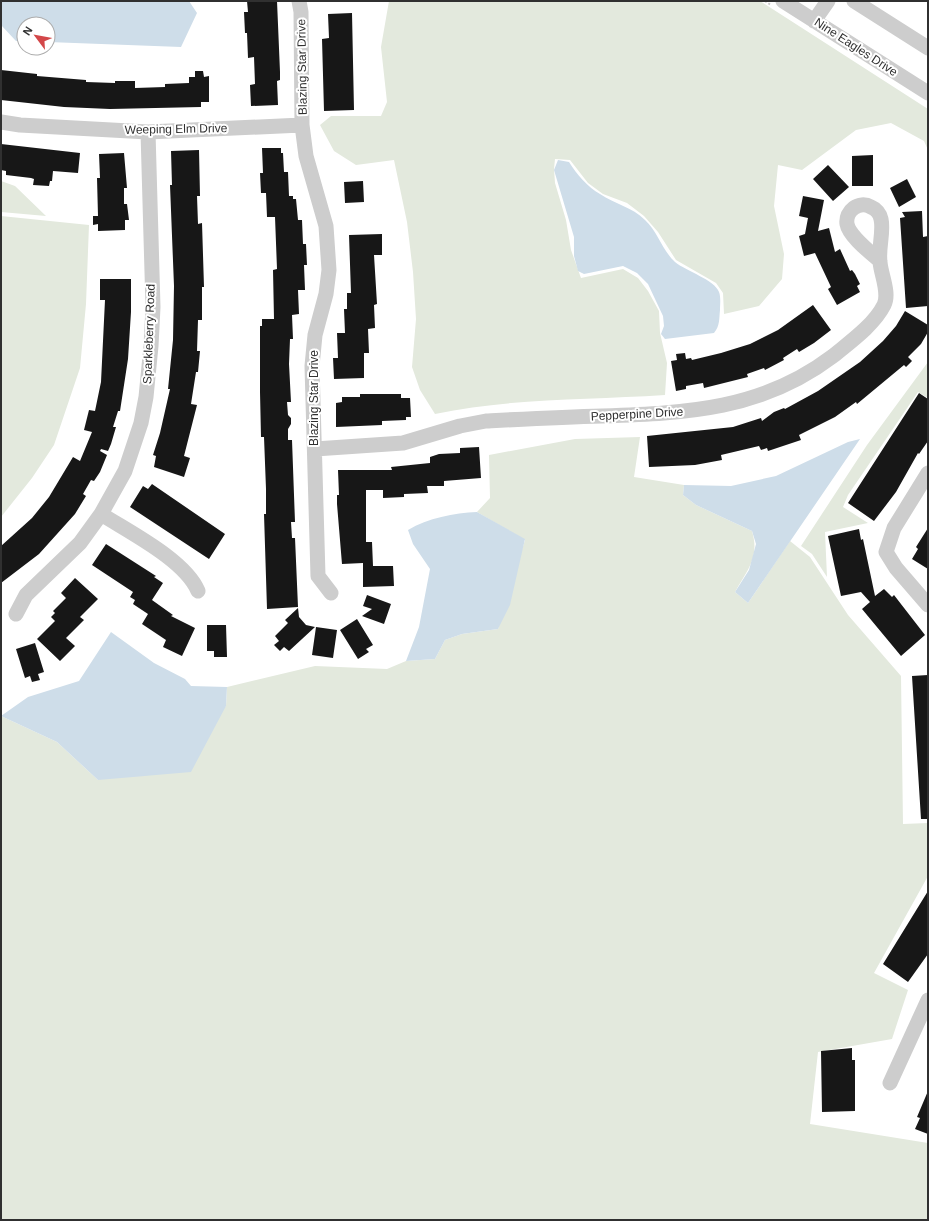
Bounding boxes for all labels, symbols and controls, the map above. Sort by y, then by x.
street label: Nine Eagles Drive [812,15,900,79]
north arrow [16,16,56,56]
street label: Blazing Star Drive [294,19,310,115]
text: N [20,24,35,37]
street label: Weeping Elm Drive [125,121,228,137]
street label: Sparkleberry Road [140,284,158,384]
street label: Blazing Star Drive [307,350,321,446]
street label: Pepperpine Drive [590,405,684,423]

